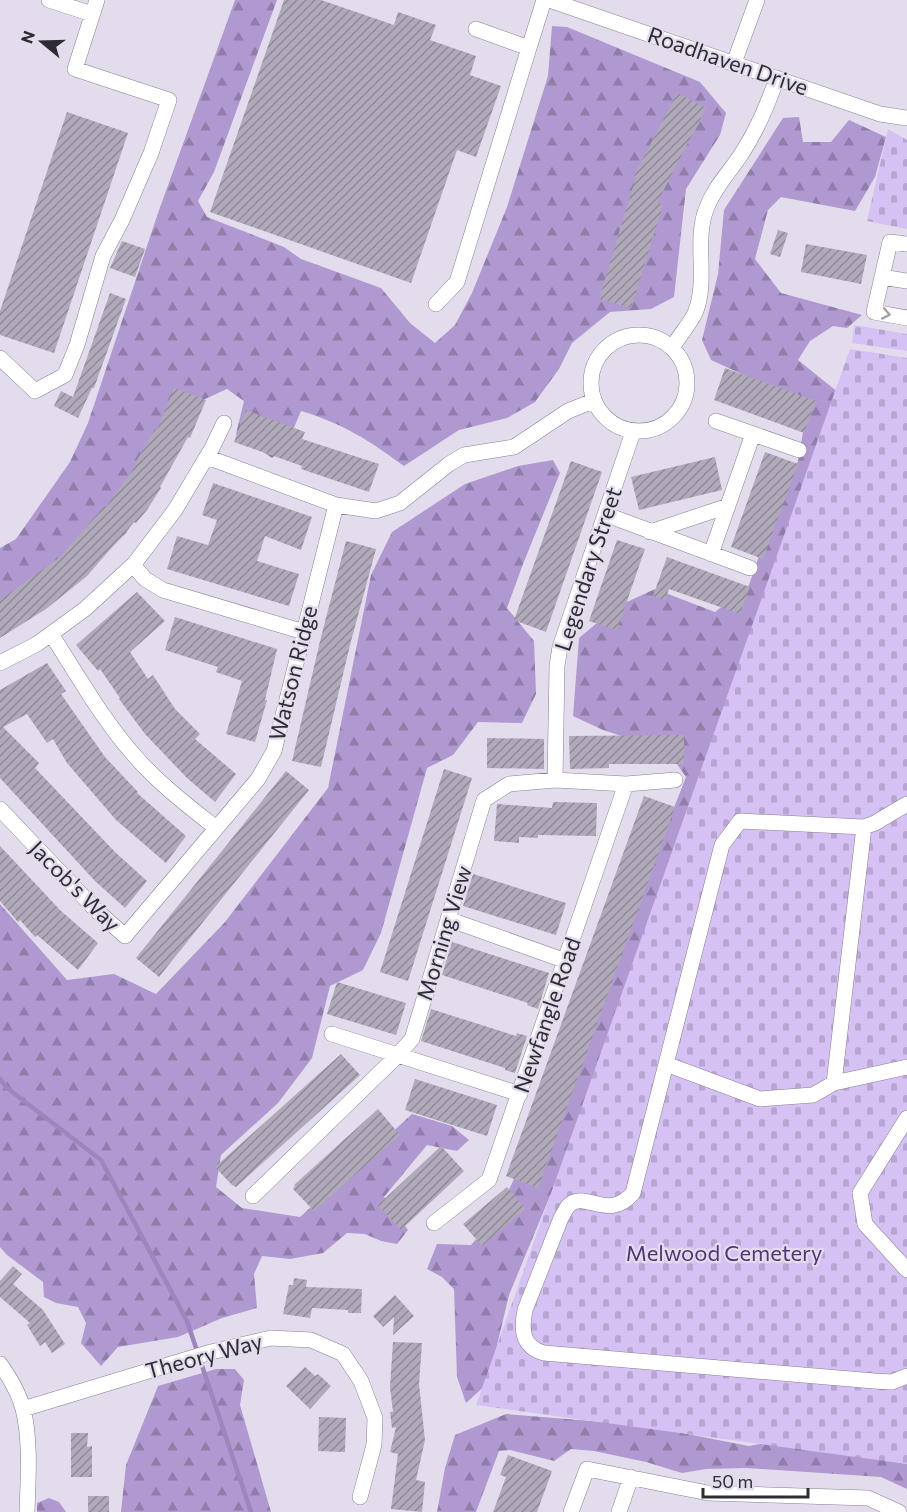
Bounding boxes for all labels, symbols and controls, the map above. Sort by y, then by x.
north arrow [12,12,72,72]
street label: Roadhaven Drive [644,20,812,101]
text: N [16,28,38,46]
one-way arrow [880,307,890,320]
street label: Legendary Street [548,483,627,654]
street label: Watson Ridge [263,603,322,743]
street label: Jacob's Way [24,835,126,937]
street label: Morning View [410,862,477,1004]
street label: Newfangle Road [507,933,586,1096]
park label: Melwood Cemetery [626,1239,822,1266]
street label: Theory Way [143,1327,265,1384]
scale bar [703,1461,808,1499]
text: 50 m [712,1470,753,1492]

